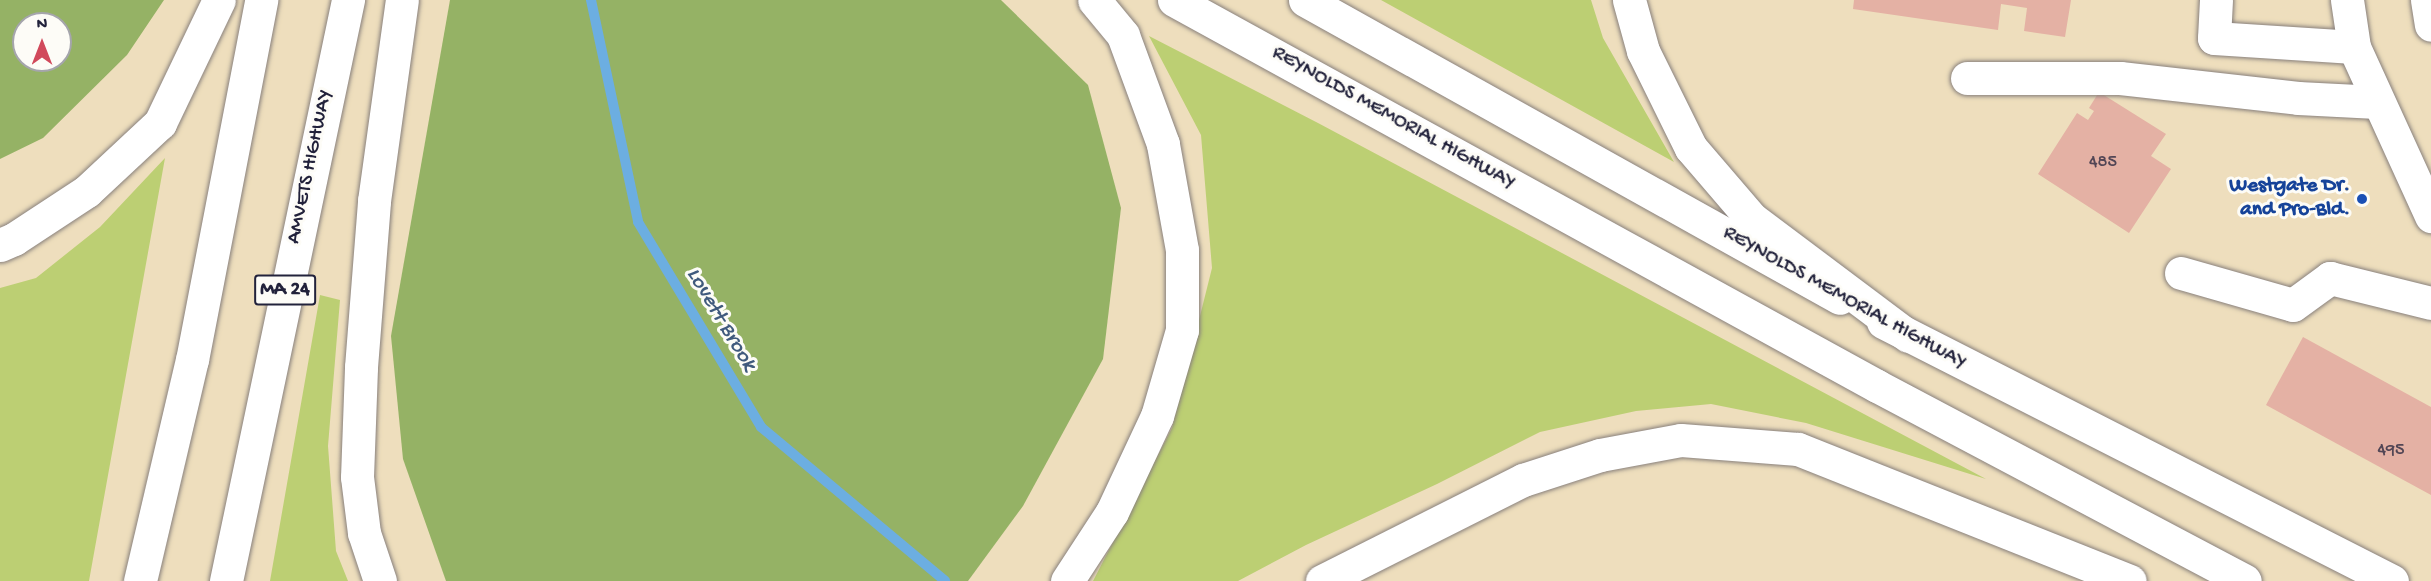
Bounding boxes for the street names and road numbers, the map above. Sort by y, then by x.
street label: REYNOLDS MEMORIAL HIGHWAY [1267,41,1519,197]
street label: AMVETS HIGHWAY [282,88,340,246]
street label: REYNOLDS MEMORIAL HIGHWAY [1718,221,1970,377]
road number: MA 24 [254,273,316,307]

